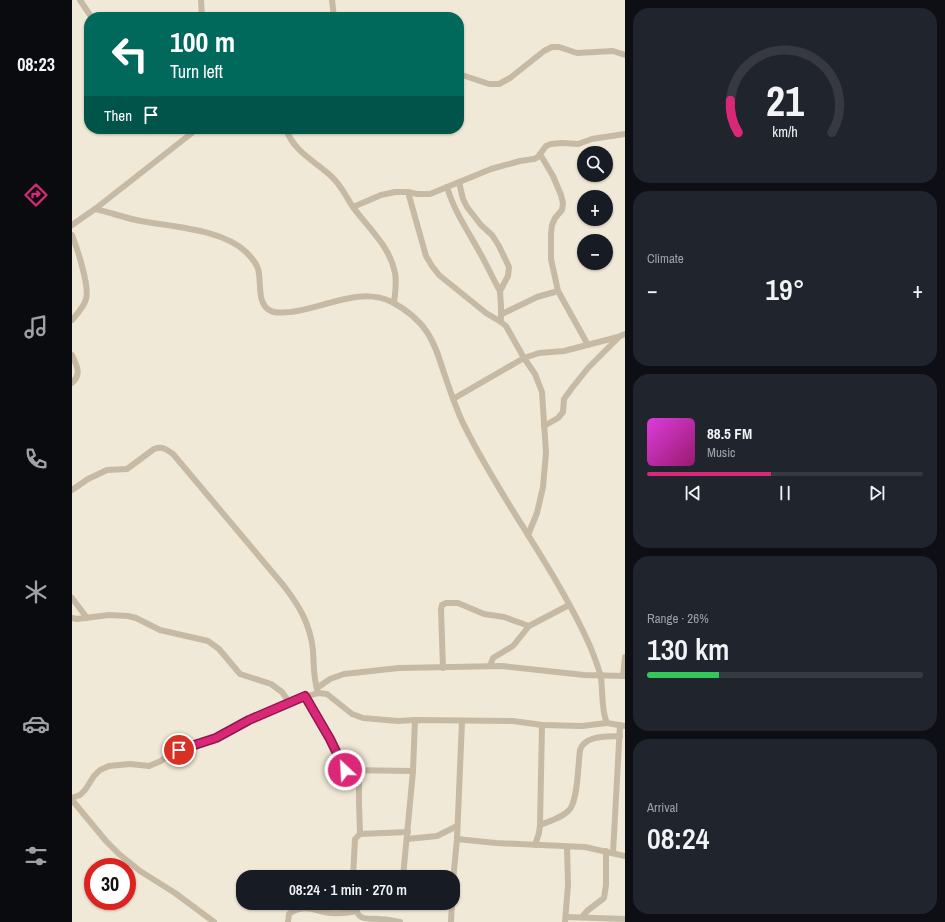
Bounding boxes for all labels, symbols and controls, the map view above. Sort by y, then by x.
text: 100 m [170,23,235,61]
icon: left [104,28,156,80]
text: 08:23 [17,52,55,77]
text: Turn left [170,59,223,84]
text: 21 [766,73,804,129]
icon: arrive [140,104,162,126]
text: Then [104,105,132,126]
text: km/h [772,122,798,141]
map controls [577,146,613,270]
button: search [577,146,613,182]
icon: directions [22,181,50,209]
button: + [577,190,613,226]
button: − [577,234,613,270]
text: Climate [647,250,684,267]
text: 19° [765,269,805,309]
text: − [647,275,658,305]
text: + [912,275,923,305]
icon: music [22,313,50,341]
text: 88.5 FM [707,423,752,444]
text: Music [707,444,735,461]
icon: phone [22,445,50,473]
icon: previous [682,482,704,504]
icon: pause [774,482,796,504]
icon: next [866,482,888,504]
icon: climate [22,578,50,606]
text: Range · 26% [647,610,709,627]
text: 130 km [647,629,729,669]
icon: car [22,710,50,738]
pin [162,733,196,767]
icon: arrive [168,739,190,761]
position arrow [324,749,366,791]
text: Arrival [647,799,678,816]
text: 08:24 [647,818,709,858]
icon: filters [22,842,50,870]
speed limit sign: 30 [84,858,136,910]
text: 08:24 · 1 min · 270 m [289,879,407,900]

